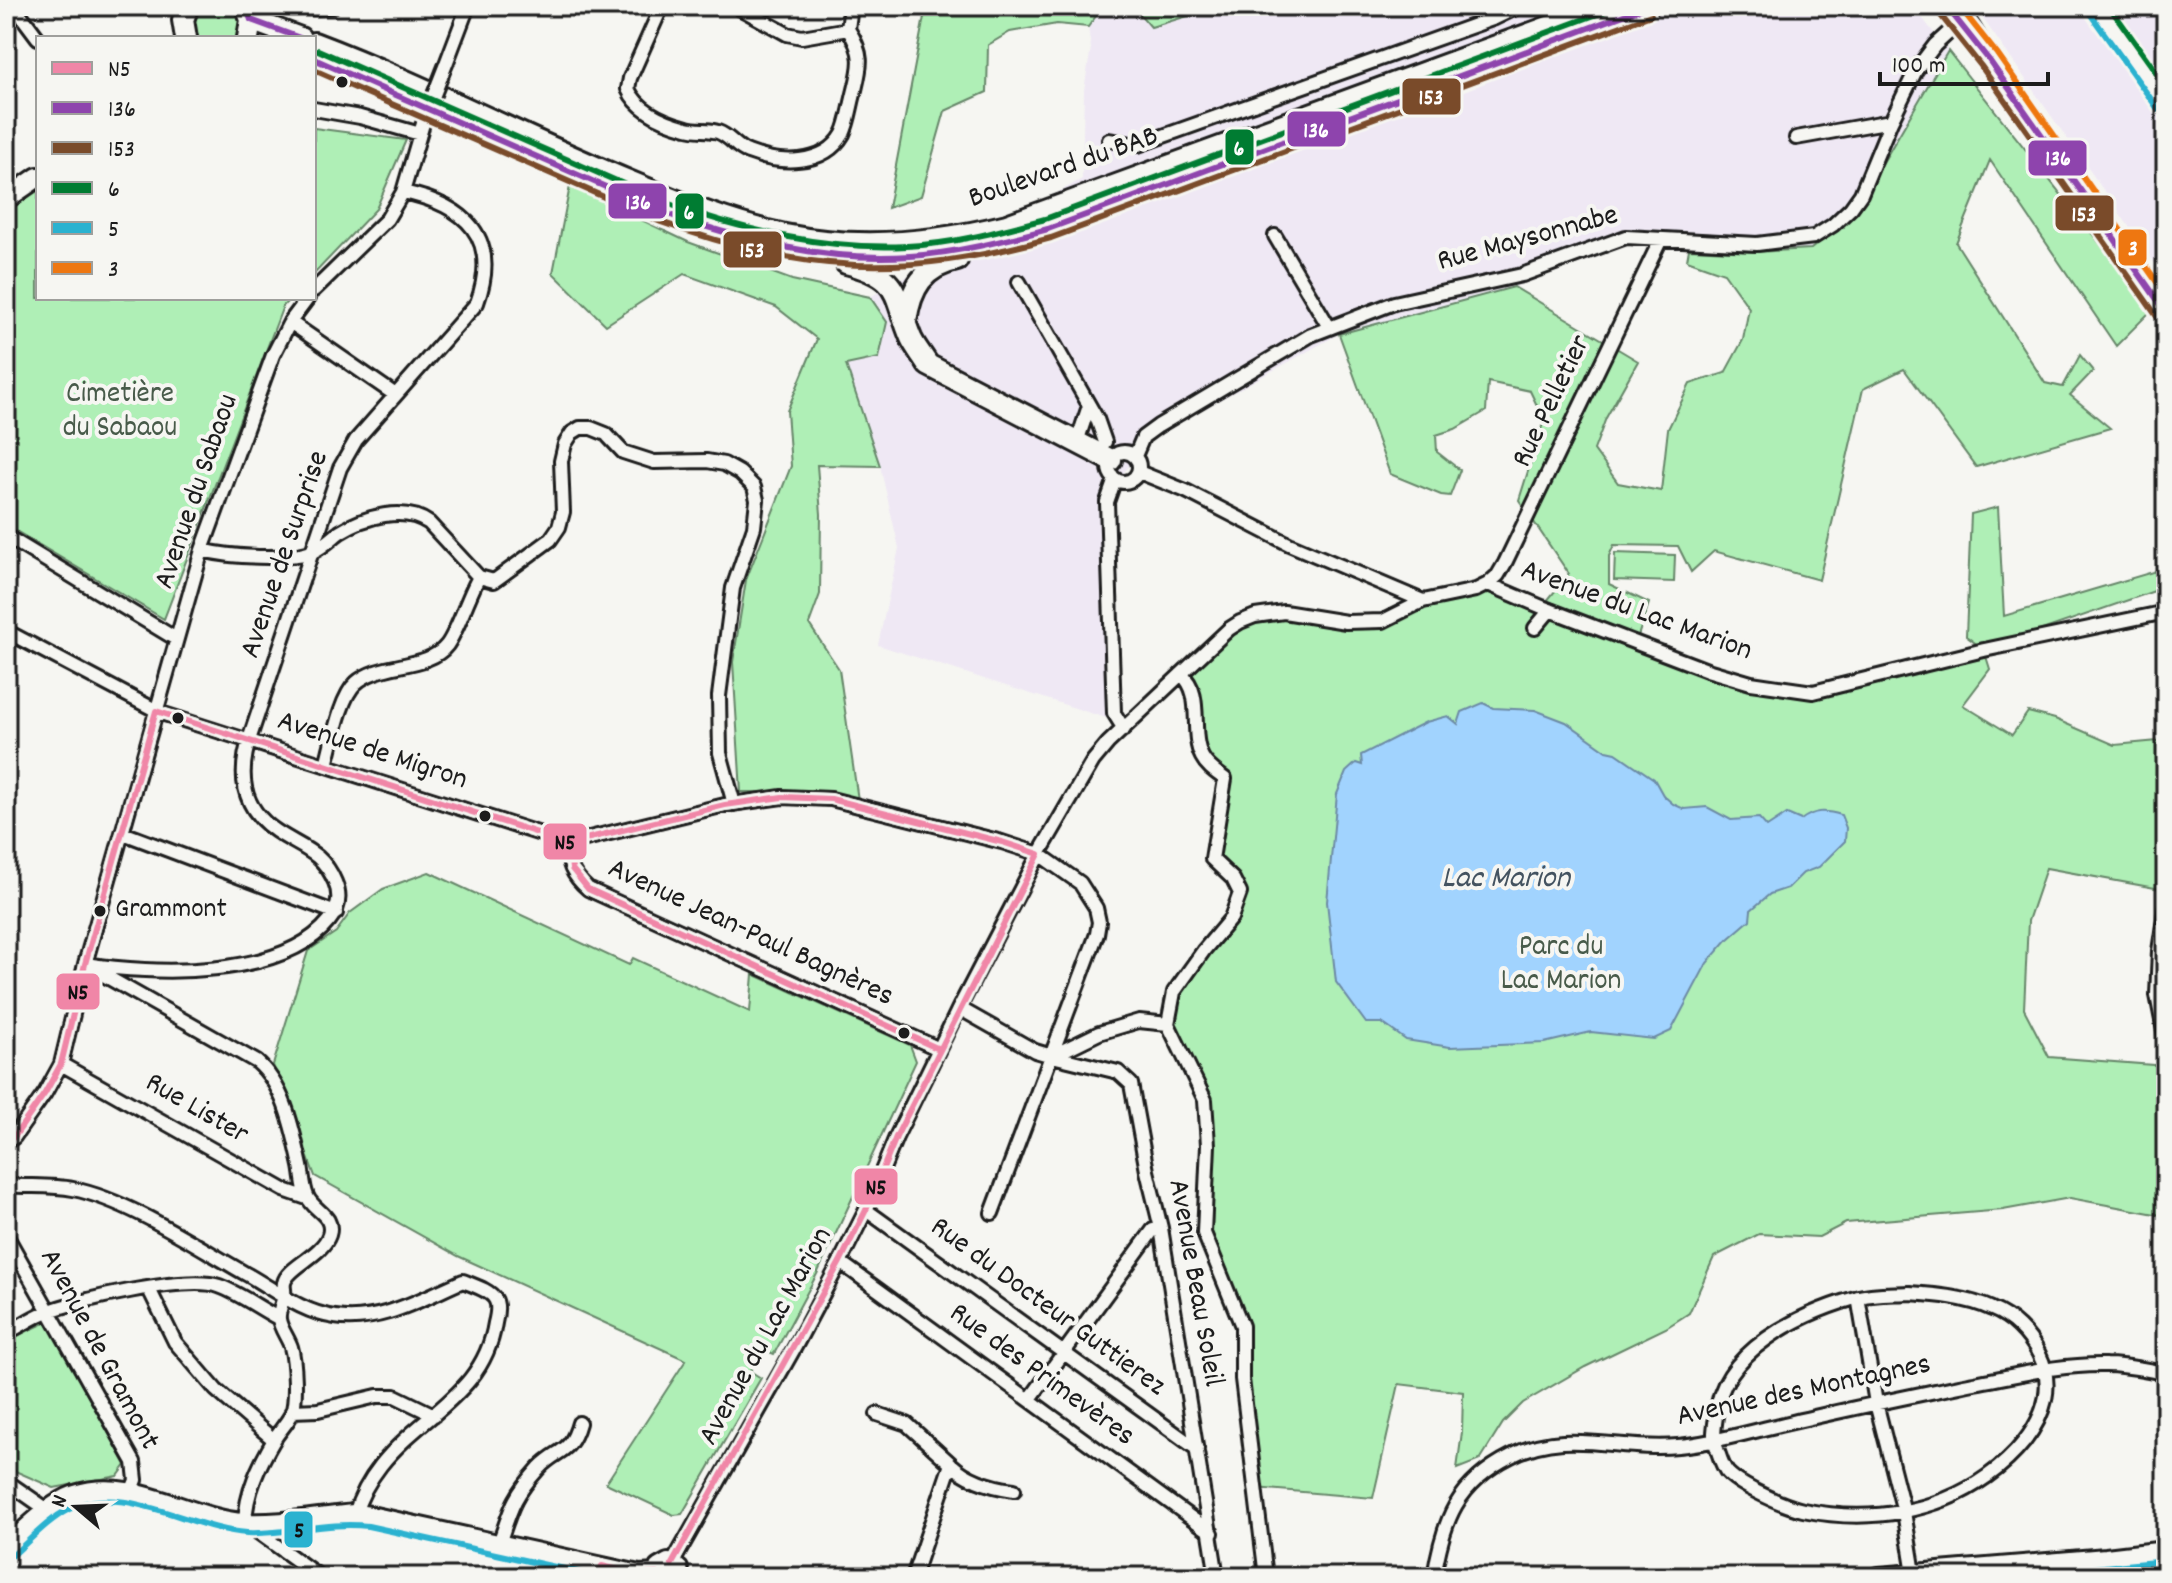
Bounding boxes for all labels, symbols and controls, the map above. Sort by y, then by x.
legend [36,36,316,300]
scale bar [1880,36,2048,86]
text: 100 m [1892,50,1945,84]
text: N5 [108,54,131,88]
unlabelled marker [334,74,350,90]
line badge: 153 [1401,77,1462,116]
text: 153 [1419,84,1443,115]
text: 136 [108,94,136,128]
line badge: 136 [1286,110,1347,148]
street label: Boulevard du BAB [963,116,1165,222]
text: 136 [1303,117,1329,148]
line badge: 6 [1224,128,1255,166]
text: 153 [108,134,135,168]
text: 6 [1234,135,1245,166]
line badge: 136 [2027,139,2088,177]
text: 136 [2045,145,2071,176]
text: 6 [108,174,120,208]
line badge: 136 [607,182,668,220]
text: 136 [625,189,651,220]
line badge: 6 [674,192,705,230]
line badge: 153 [2054,194,2115,232]
street label: Rue Maysonnabe [1433,195,1623,285]
text: 6 [684,199,695,230]
text: 153 [2072,201,2096,232]
text: 5 [108,214,119,248]
line badge: 3 [2117,228,2148,267]
line badge: 153 [722,230,783,269]
text: 3 [2128,235,2138,266]
text: 153 [740,237,764,268]
text: 3 [108,254,119,288]
street label: Rue Pelletier [1502,328,1604,476]
park label: Cimetière du Sabaou [63,374,177,451]
street label: Avenue du Sabaou [145,389,251,595]
street label: Avenue de Surprise [230,446,342,664]
street label: Avenue du Lac Marion [1514,550,1758,674]
street label: Avenue de Migron [271,701,473,803]
unlabelled marker [170,710,186,726]
unlabelled marker [477,808,493,824]
line badge: N5 [542,822,588,861]
text: N5 [554,829,576,860]
street label: Avenue Jean-Paul Bagnères [600,849,900,1019]
water label: Lac Marion [1442,857,1572,903]
place label: Grammont [115,891,227,931]
marker: Grammont [92,903,108,919]
park label: Parc du Lac Marion [1501,927,1621,1004]
line badge: N5 [55,972,101,1011]
text: N5 [67,979,89,1010]
unlabelled marker [896,1025,912,1041]
street label: Rue Lister [136,1063,256,1157]
line badge: N5 [853,1167,899,1206]
text: N5 [865,1174,887,1205]
street label: Avenue Beau Soleil [1155,1176,1233,1390]
street label: Rue du Docteur Guttierez [920,1208,1174,1409]
street label: Avenue du Lac Marion [689,1220,845,1454]
street label: Avenue de Gramont [27,1242,169,1458]
street label: Rue des Primevères [939,1294,1143,1458]
street label: Avenue des Montagnes [1673,1344,1935,1440]
north arrow [36,1467,116,1547]
text: N [44,1491,77,1512]
line badge: 5 [283,1510,314,1549]
text: 5 [294,1517,304,1548]

